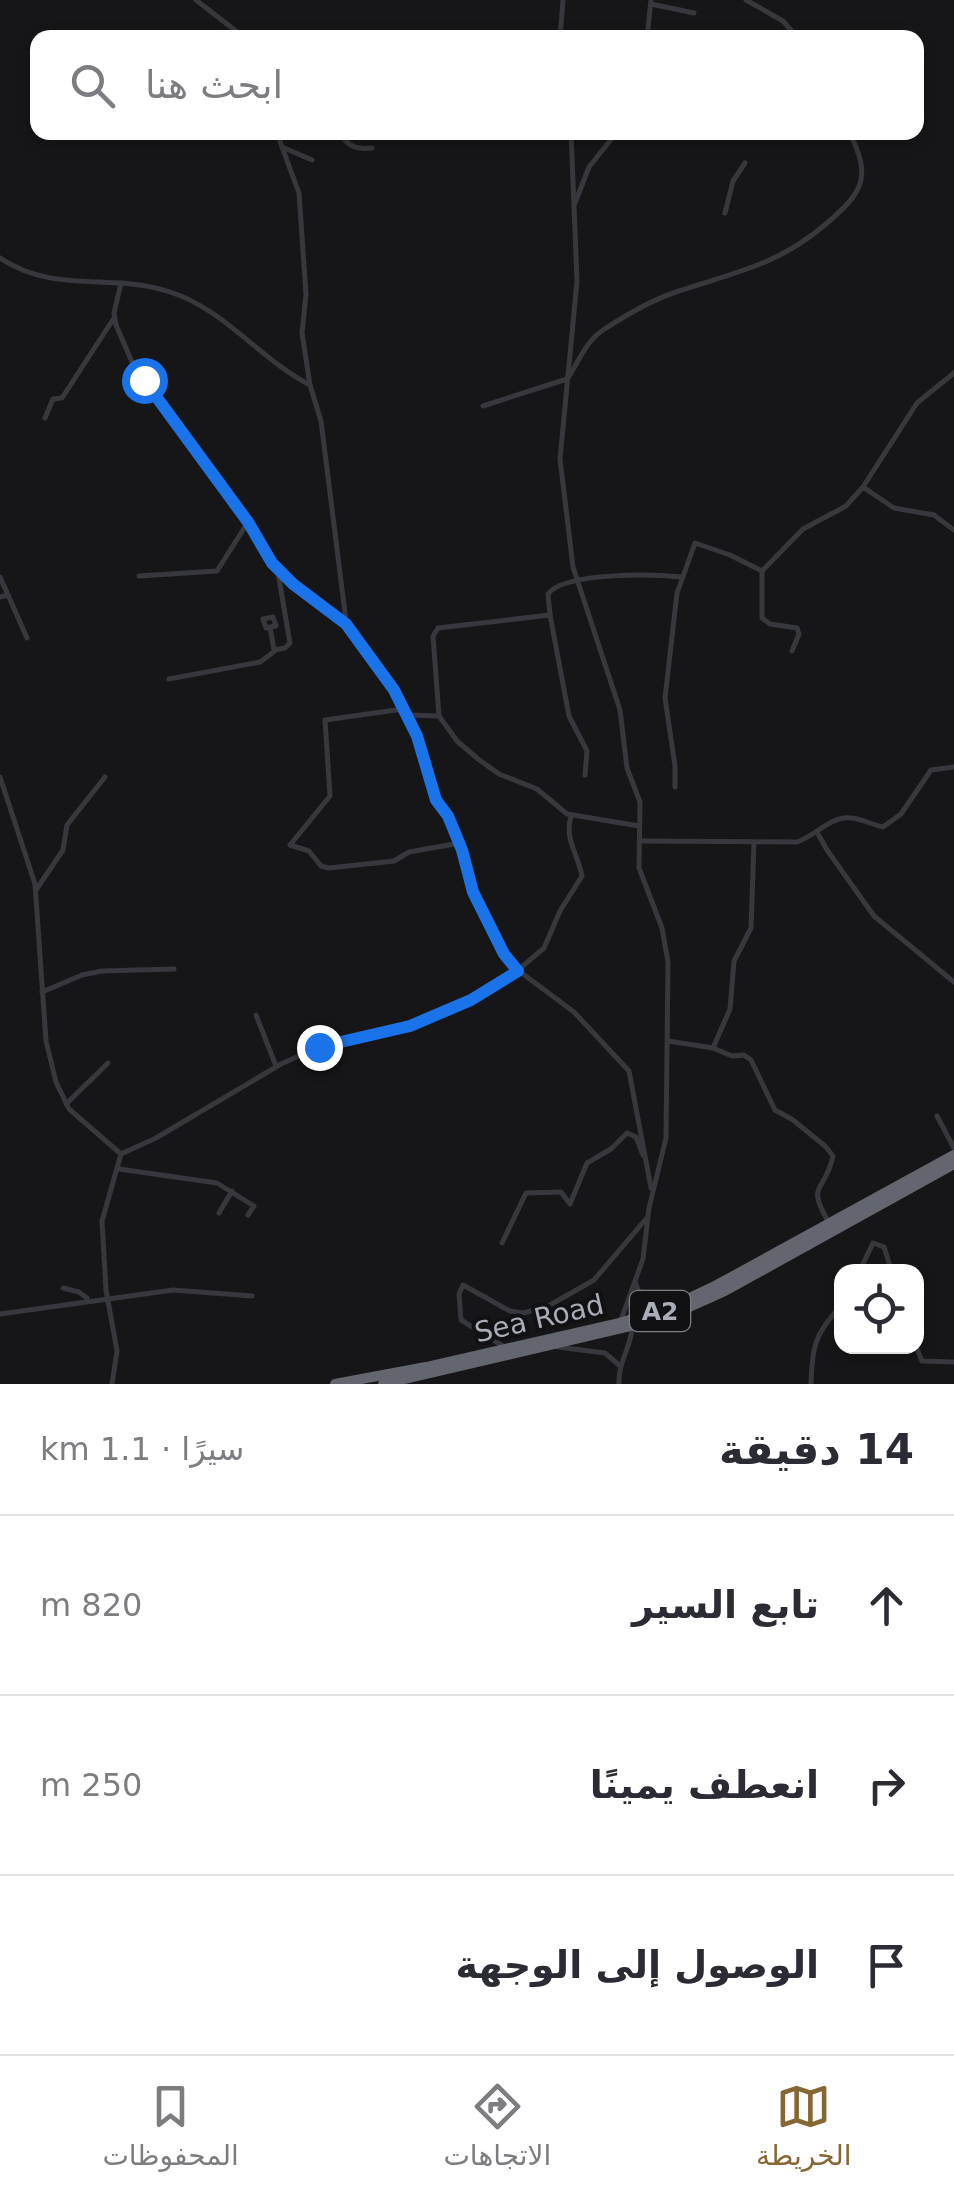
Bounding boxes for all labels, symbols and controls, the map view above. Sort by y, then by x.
search box [30,30,924,140]
icon: search [65,58,120,113]
text: ابحث هنا [145,63,283,107]
route start [122,358,168,404]
route end [297,1025,343,1071]
map controls [834,1264,924,1354]
button: locate [834,1264,924,1354]
street label: Sea Road [471,1288,607,1349]
road number: A2 [630,1291,690,1331]
text: 14 دقيقة [719,1425,914,1474]
text: سيرًا · 1.1 km [40,1430,244,1468]
icon: ahead [859,1578,914,1633]
text: تابع السير [632,1583,819,1627]
text: 820 m [40,1586,142,1624]
icon: right [859,1758,914,1813]
text: انعطف يمينًا [590,1763,819,1807]
text: 250 m [40,1766,142,1804]
icon: arrive [859,1938,914,1993]
text: الوصول إلى الوجهة [456,1943,819,1987]
tab: المحفوظات [102,2079,239,2172]
tab: الاتجاهات [444,2079,551,2172]
tab: الخريطة [756,2079,852,2172]

